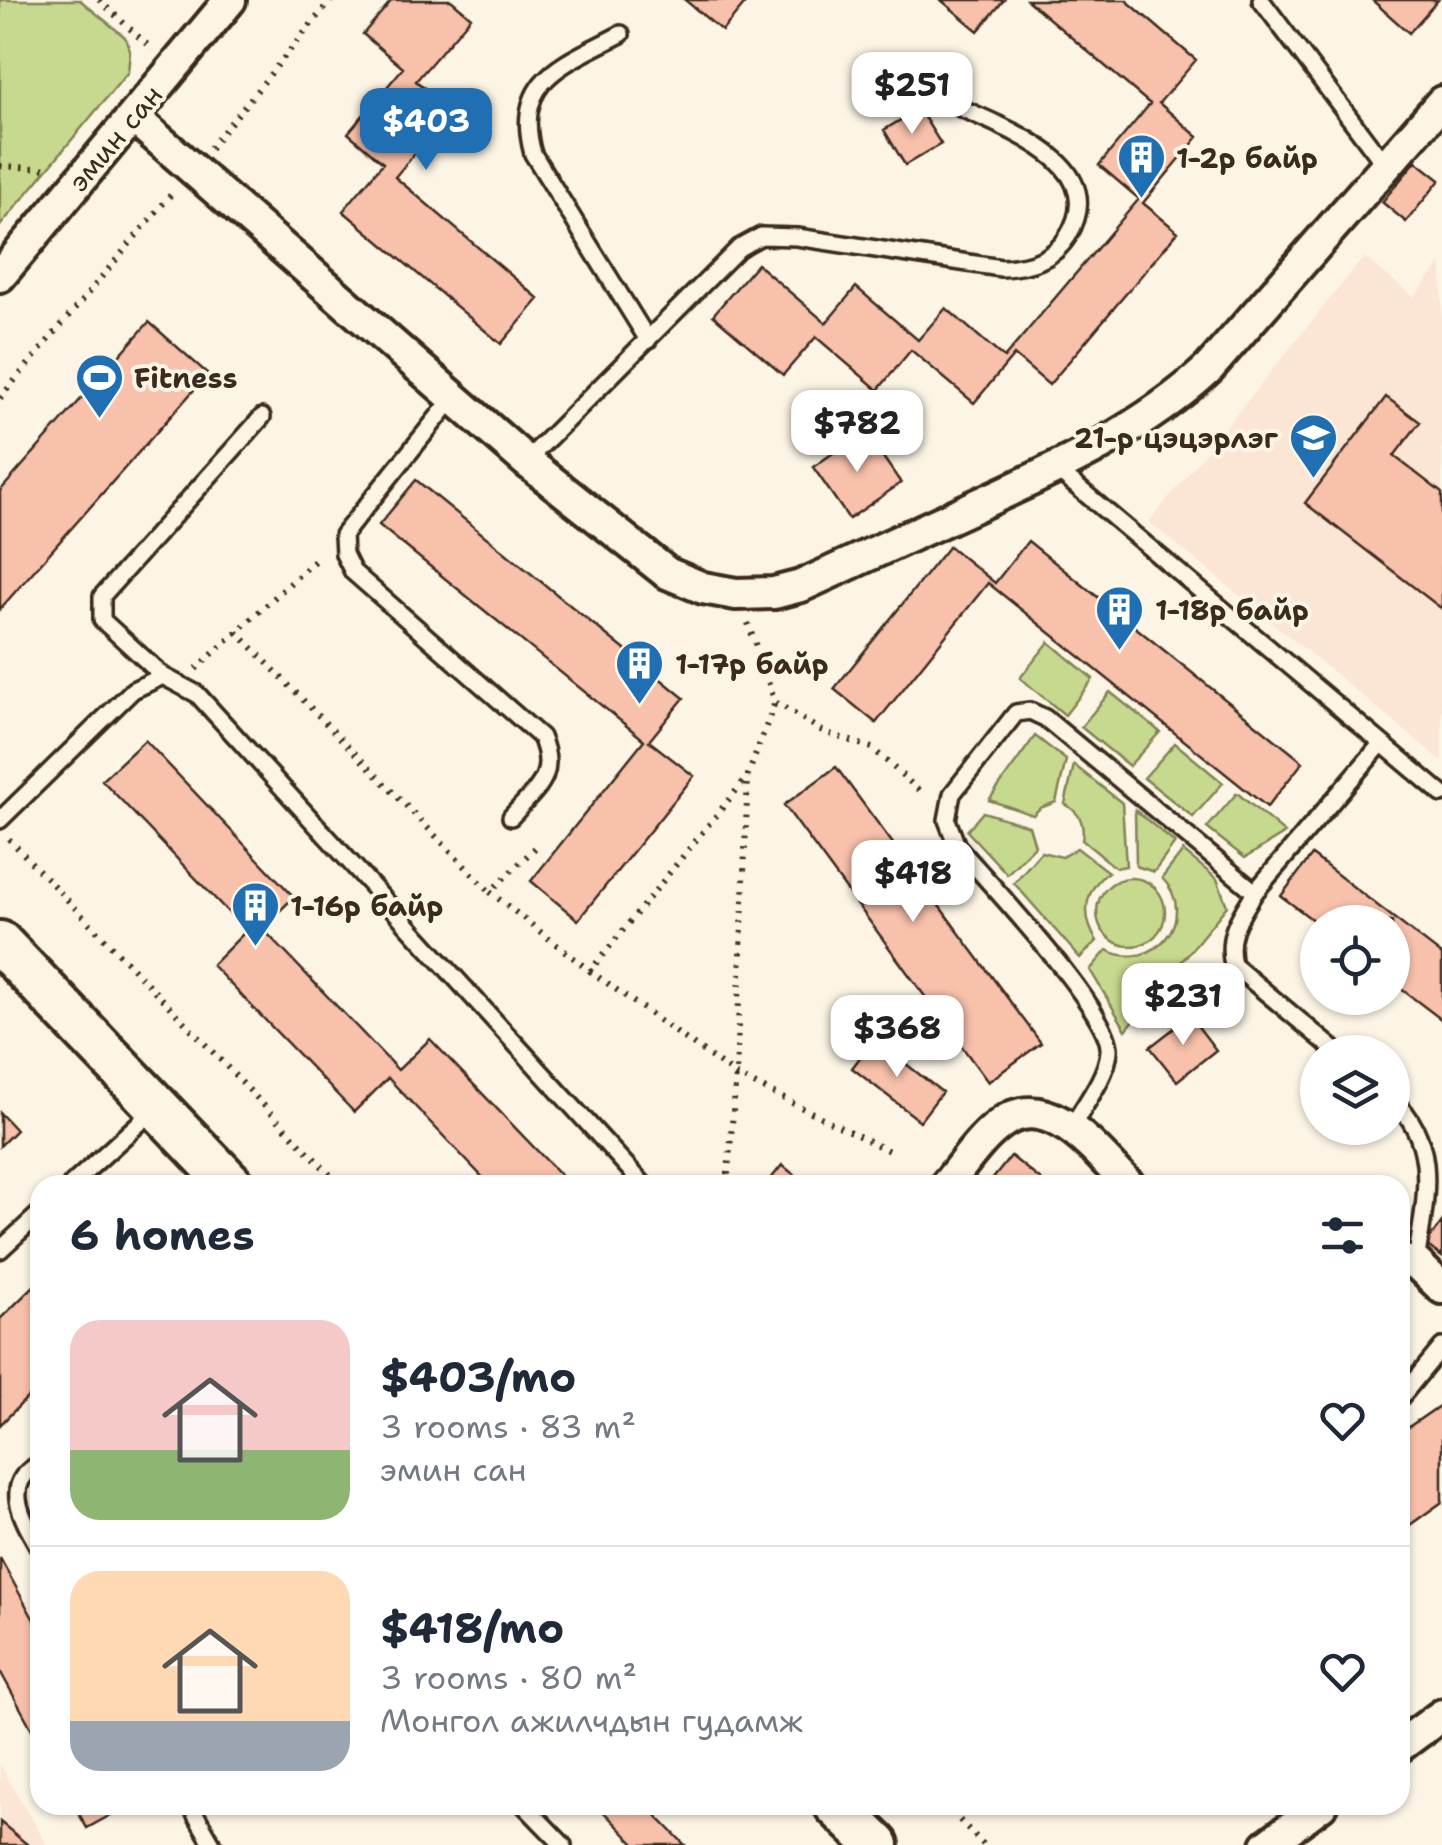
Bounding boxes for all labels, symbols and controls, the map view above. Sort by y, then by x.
pin: $251 [853,52,971,137]
text: $251 [874,63,950,106]
street label: эмин сан [59,77,171,199]
pin: $403 [367,88,485,173]
text: $403 [382,99,470,142]
building icon: 1-2р байр [1115,132,1167,200]
place label: 1-2р байр [1176,139,1318,177]
sports icon: Fitness [73,352,125,420]
place label: Fitness [134,359,237,397]
pin: $782 [798,390,916,475]
text: $782 [813,401,901,444]
school or university icon: 21-р цэцэрлэг [1287,412,1339,480]
place label: 21-р цэцэрлэг [1074,419,1279,457]
building icon: 1-18р байр [1094,584,1146,652]
place label: 1-18р байр [1155,591,1309,629]
building icon: 1-17р байр [614,638,666,706]
place label: 1-17р байр [675,645,828,683]
pin: $418 [854,840,972,925]
text: $418 [874,851,953,894]
building icon: 1-16р байр [229,880,281,948]
place label: 1-16р байр [290,887,443,925]
map controls [1300,905,1410,1145]
button: locate [1300,905,1410,1015]
pin: $231 [1124,963,1242,1048]
text: $231 [1144,974,1222,1017]
pin: $368 [838,995,956,1080]
text: $368 [853,1006,941,1049]
button: layers [1300,1035,1410,1145]
text: 6 homes [70,1207,255,1263]
icon: filters [1315,1208,1370,1263]
text: $403/mo [380,1349,576,1405]
icon: home [150,1360,270,1480]
icon: heart [1315,1393,1370,1448]
text: 3 rooms · 83 m² [380,1405,636,1448]
text: эмин сан [380,1448,527,1491]
text: $418/mo [380,1600,564,1656]
icon: home [150,1611,270,1731]
icon: heart [1315,1644,1370,1699]
text: 3 rooms · 80 m² [380,1656,637,1699]
text: Монгол ажилчдын гудамж [380,1699,803,1742]

